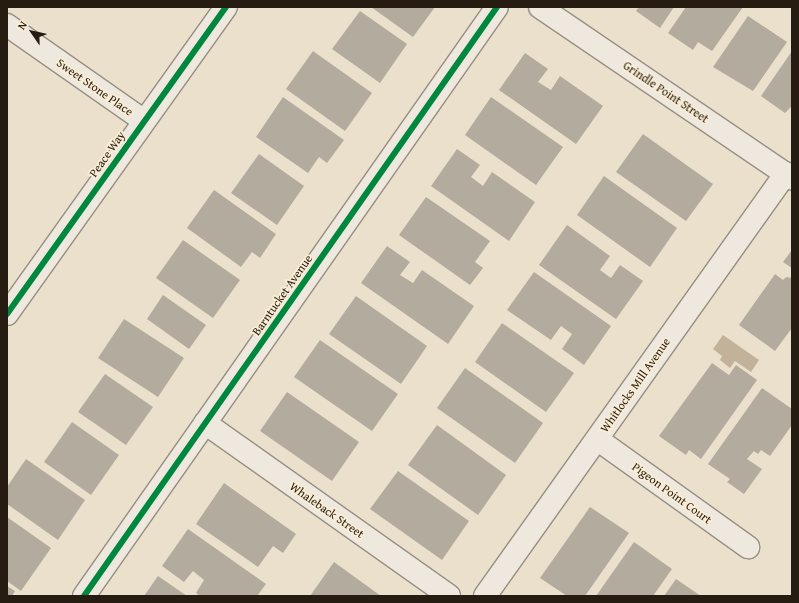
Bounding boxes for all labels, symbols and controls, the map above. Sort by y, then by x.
north arrow [12,12,52,52]
text: N [13,18,31,33]
street label: Sweet Stone Place [54,55,136,119]
street label: Grindle Point Street [620,58,712,126]
street label: Peace Way [86,128,128,180]
street label: Barntucket Avenue [249,252,315,338]
street label: Whitlocks Mill Avenue [597,335,673,435]
street label: Pigeon Point Court [629,459,715,527]
street label: Whaleback Street [287,479,367,541]

